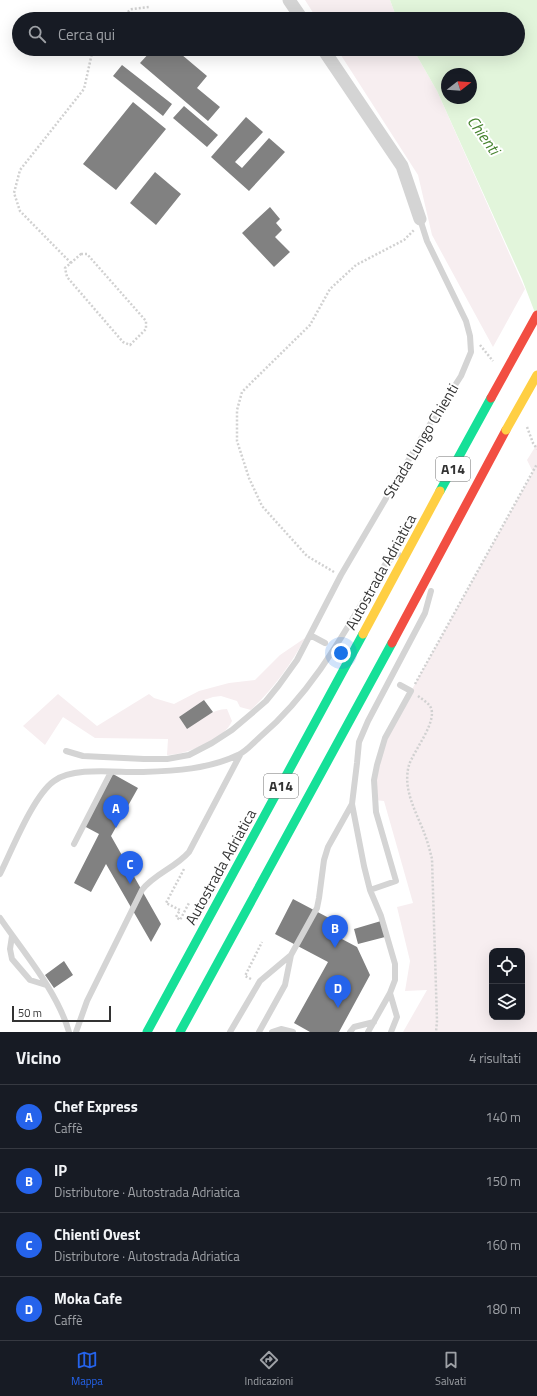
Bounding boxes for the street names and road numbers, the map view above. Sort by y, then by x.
street label: Strada Lungo Chienti [377,379,464,503]
road number: A14 [436,457,470,481]
street label: Autostrada Adriatica [339,509,422,634]
road number: A14 [264,774,298,798]
street label: Autostrada Adriatica [179,804,262,929]

